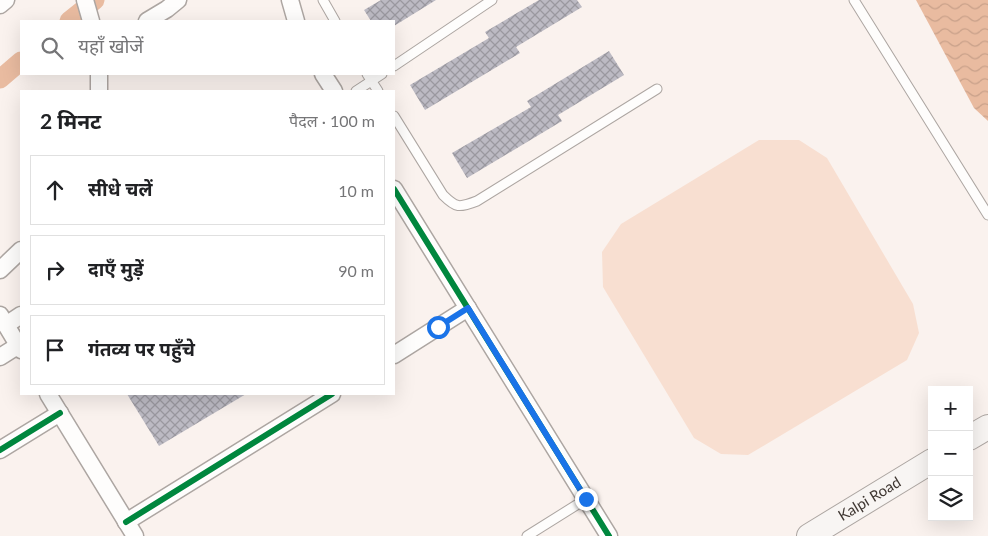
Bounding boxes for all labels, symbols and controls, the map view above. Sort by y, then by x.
search box [20,20,395,75]
icon: search [38,34,66,62]
text: यहाँ खोजें [78,34,143,57]
text: 2 मिनट [40,108,101,133]
text: पैदल · 100 m [289,111,375,130]
icon: ahead [41,176,69,204]
text: सीधे चलें [88,177,153,200]
text: 10 m [338,181,374,200]
icon: right [41,256,69,284]
text: दाएँ मुड़ें [88,257,144,280]
text: 90 m [338,261,374,280]
route start [427,316,450,339]
icon: arrive [41,336,69,364]
text: गंतव्य पर पहुँचे [88,337,195,360]
map controls [928,386,973,521]
button: + [928,386,973,431]
button: − [928,431,973,476]
street label: Kalpi Road [834,472,904,524]
button: layers [928,476,973,521]
route end [575,488,598,511]

